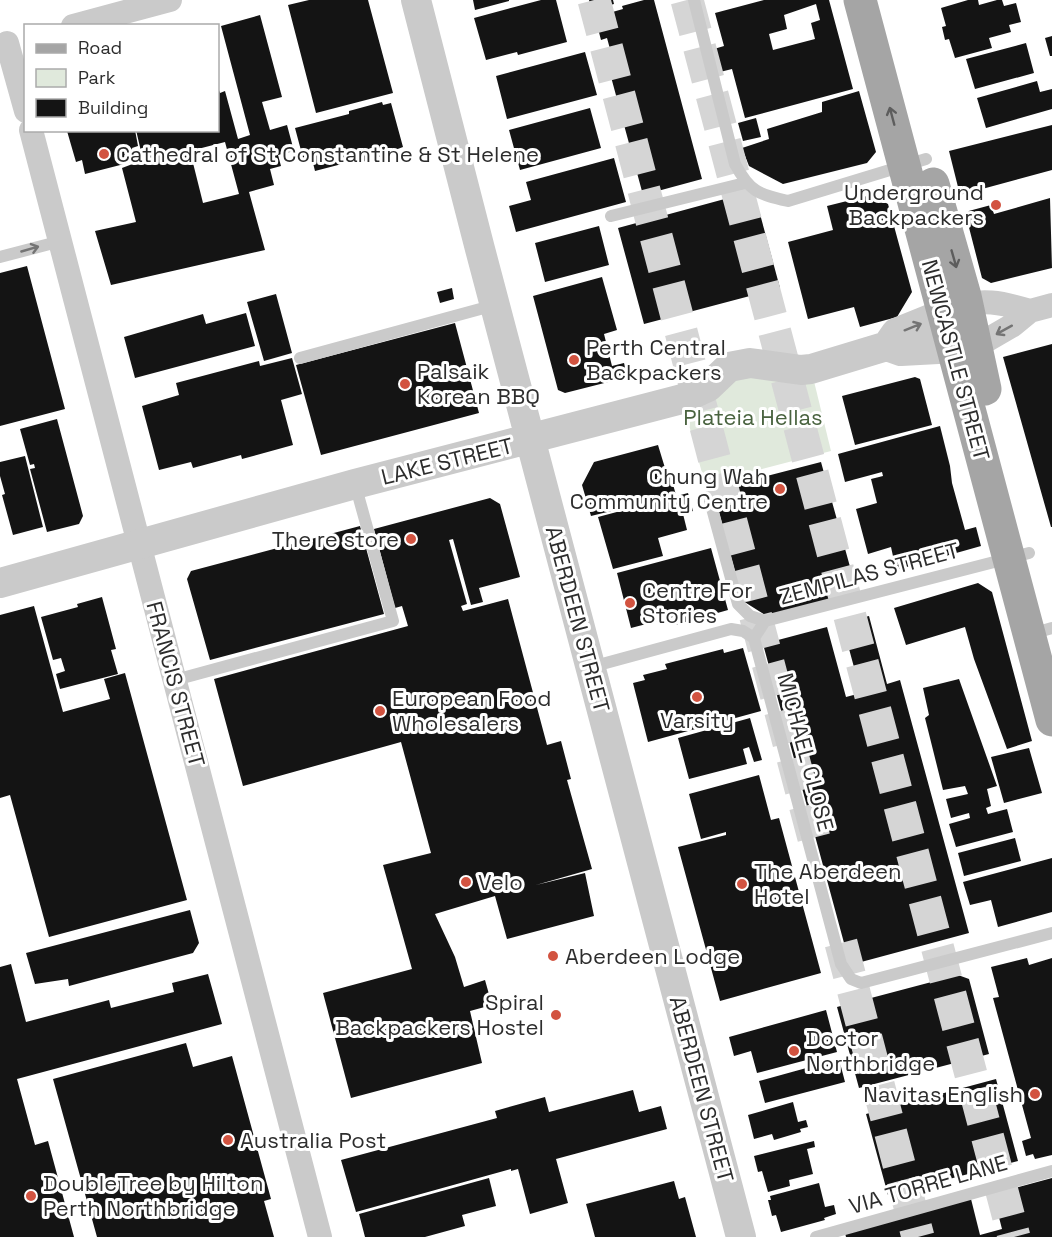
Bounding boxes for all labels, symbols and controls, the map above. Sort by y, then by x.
legend [24,24,219,132]
text: Road [78,36,122,59]
text: Park [78,66,116,89]
text: Building [78,96,148,119]
one-way arrow [886,107,897,126]
place label: Cathedral of St Constantine & St Helene [116,140,539,168]
marker: Cathedral of St Constantine & St Helene [97,147,111,161]
place label: Underground Backpackers [844,178,984,231]
marker: Underground Backpackers [989,198,1003,212]
one-way arrow [20,243,39,254]
one-way arrow [949,249,960,268]
street label: NEWCASTLE STREET [916,256,996,464]
one-way arrow [903,321,921,332]
one-way arrow [996,325,1013,337]
place label: Perth Central Backpackers [586,333,726,386]
marker: Perth Central Backpackers [567,353,581,367]
place label: Palsaik Korean BBQ [417,357,540,410]
marker: Palsaik Korean BBQ [398,377,412,391]
park label: Plateia Hellas [683,403,823,431]
street label: LAKE STREET [378,431,516,491]
place label: Chung Wah Community Centre [570,462,768,515]
marker: Chung Wah Community Centre [773,482,787,496]
street label: ABERDEEN STREET [540,523,616,715]
place label: The re store [272,525,399,553]
marker: The re store [404,532,418,546]
street label: ZEMPILAS STREET [776,536,962,610]
place label: Centre For Stories [642,576,753,629]
marker: Centre For Stories [623,596,637,610]
street label: FRANCIS STREET [140,598,212,770]
street label: MICHAEL CLOSE [771,670,841,834]
place label: European Food Wholesalers [392,684,551,737]
marker: Varsity [690,690,704,704]
marker: European Food Wholesalers [373,704,387,718]
place label: Varsity [660,706,734,734]
place label: The Aberdeen Hotel [754,857,901,910]
place label: Velo [478,868,523,896]
marker: Velo [459,875,473,889]
marker: The Aberdeen Hotel [735,877,749,891]
place label: Aberdeen Lodge [565,942,740,970]
marker: Aberdeen Lodge [546,949,560,963]
place label: Spiral Backpackers Hostel [335,988,544,1041]
street label: ABERDEEN STREET [664,993,740,1185]
marker: Spiral Backpackers Hostel [549,1008,563,1022]
place label: Doctor Northbridge [806,1024,935,1077]
marker: Doctor Northbridge [787,1044,801,1058]
place label: Navitas English [863,1080,1023,1108]
marker: Navitas English [1028,1087,1042,1101]
place label: Australia Post [240,1126,386,1154]
marker: Australia Post [221,1133,235,1147]
street label: VIA TORRE LANE [846,1148,1010,1220]
place label: DoubleTree by Hilton Perth Northbridge [43,1169,263,1222]
marker: DoubleTree by Hilton Perth Northbridge [24,1189,38,1203]

